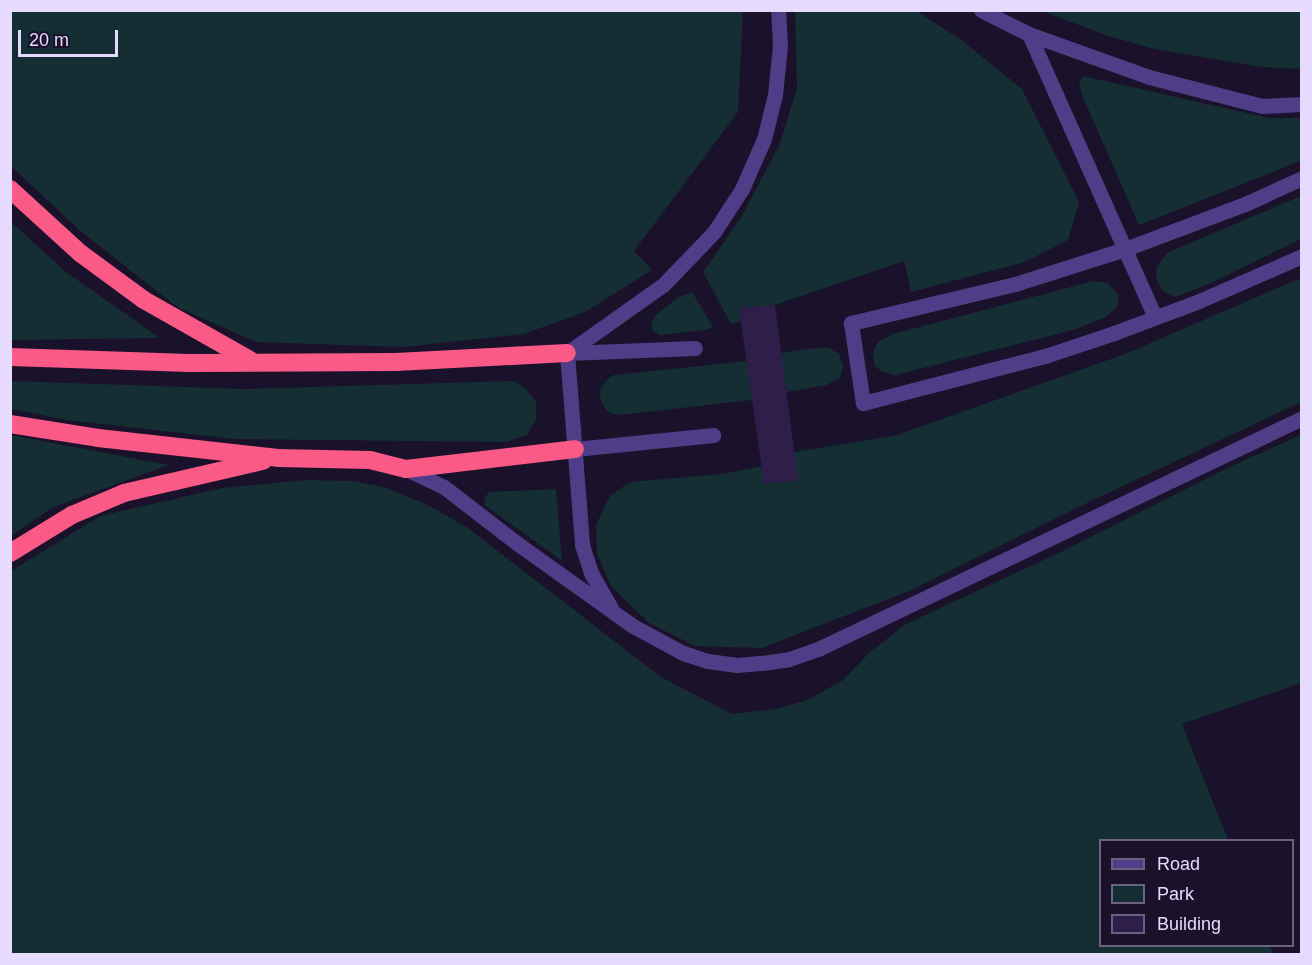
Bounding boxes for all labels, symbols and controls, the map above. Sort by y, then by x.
scale bar [21,18,122,56]
text: 20 m [29,30,69,50]
legend [1099,839,1294,947]
text: Road [1157,854,1200,874]
text: Park [1157,884,1194,904]
text: Building [1157,914,1221,934]

